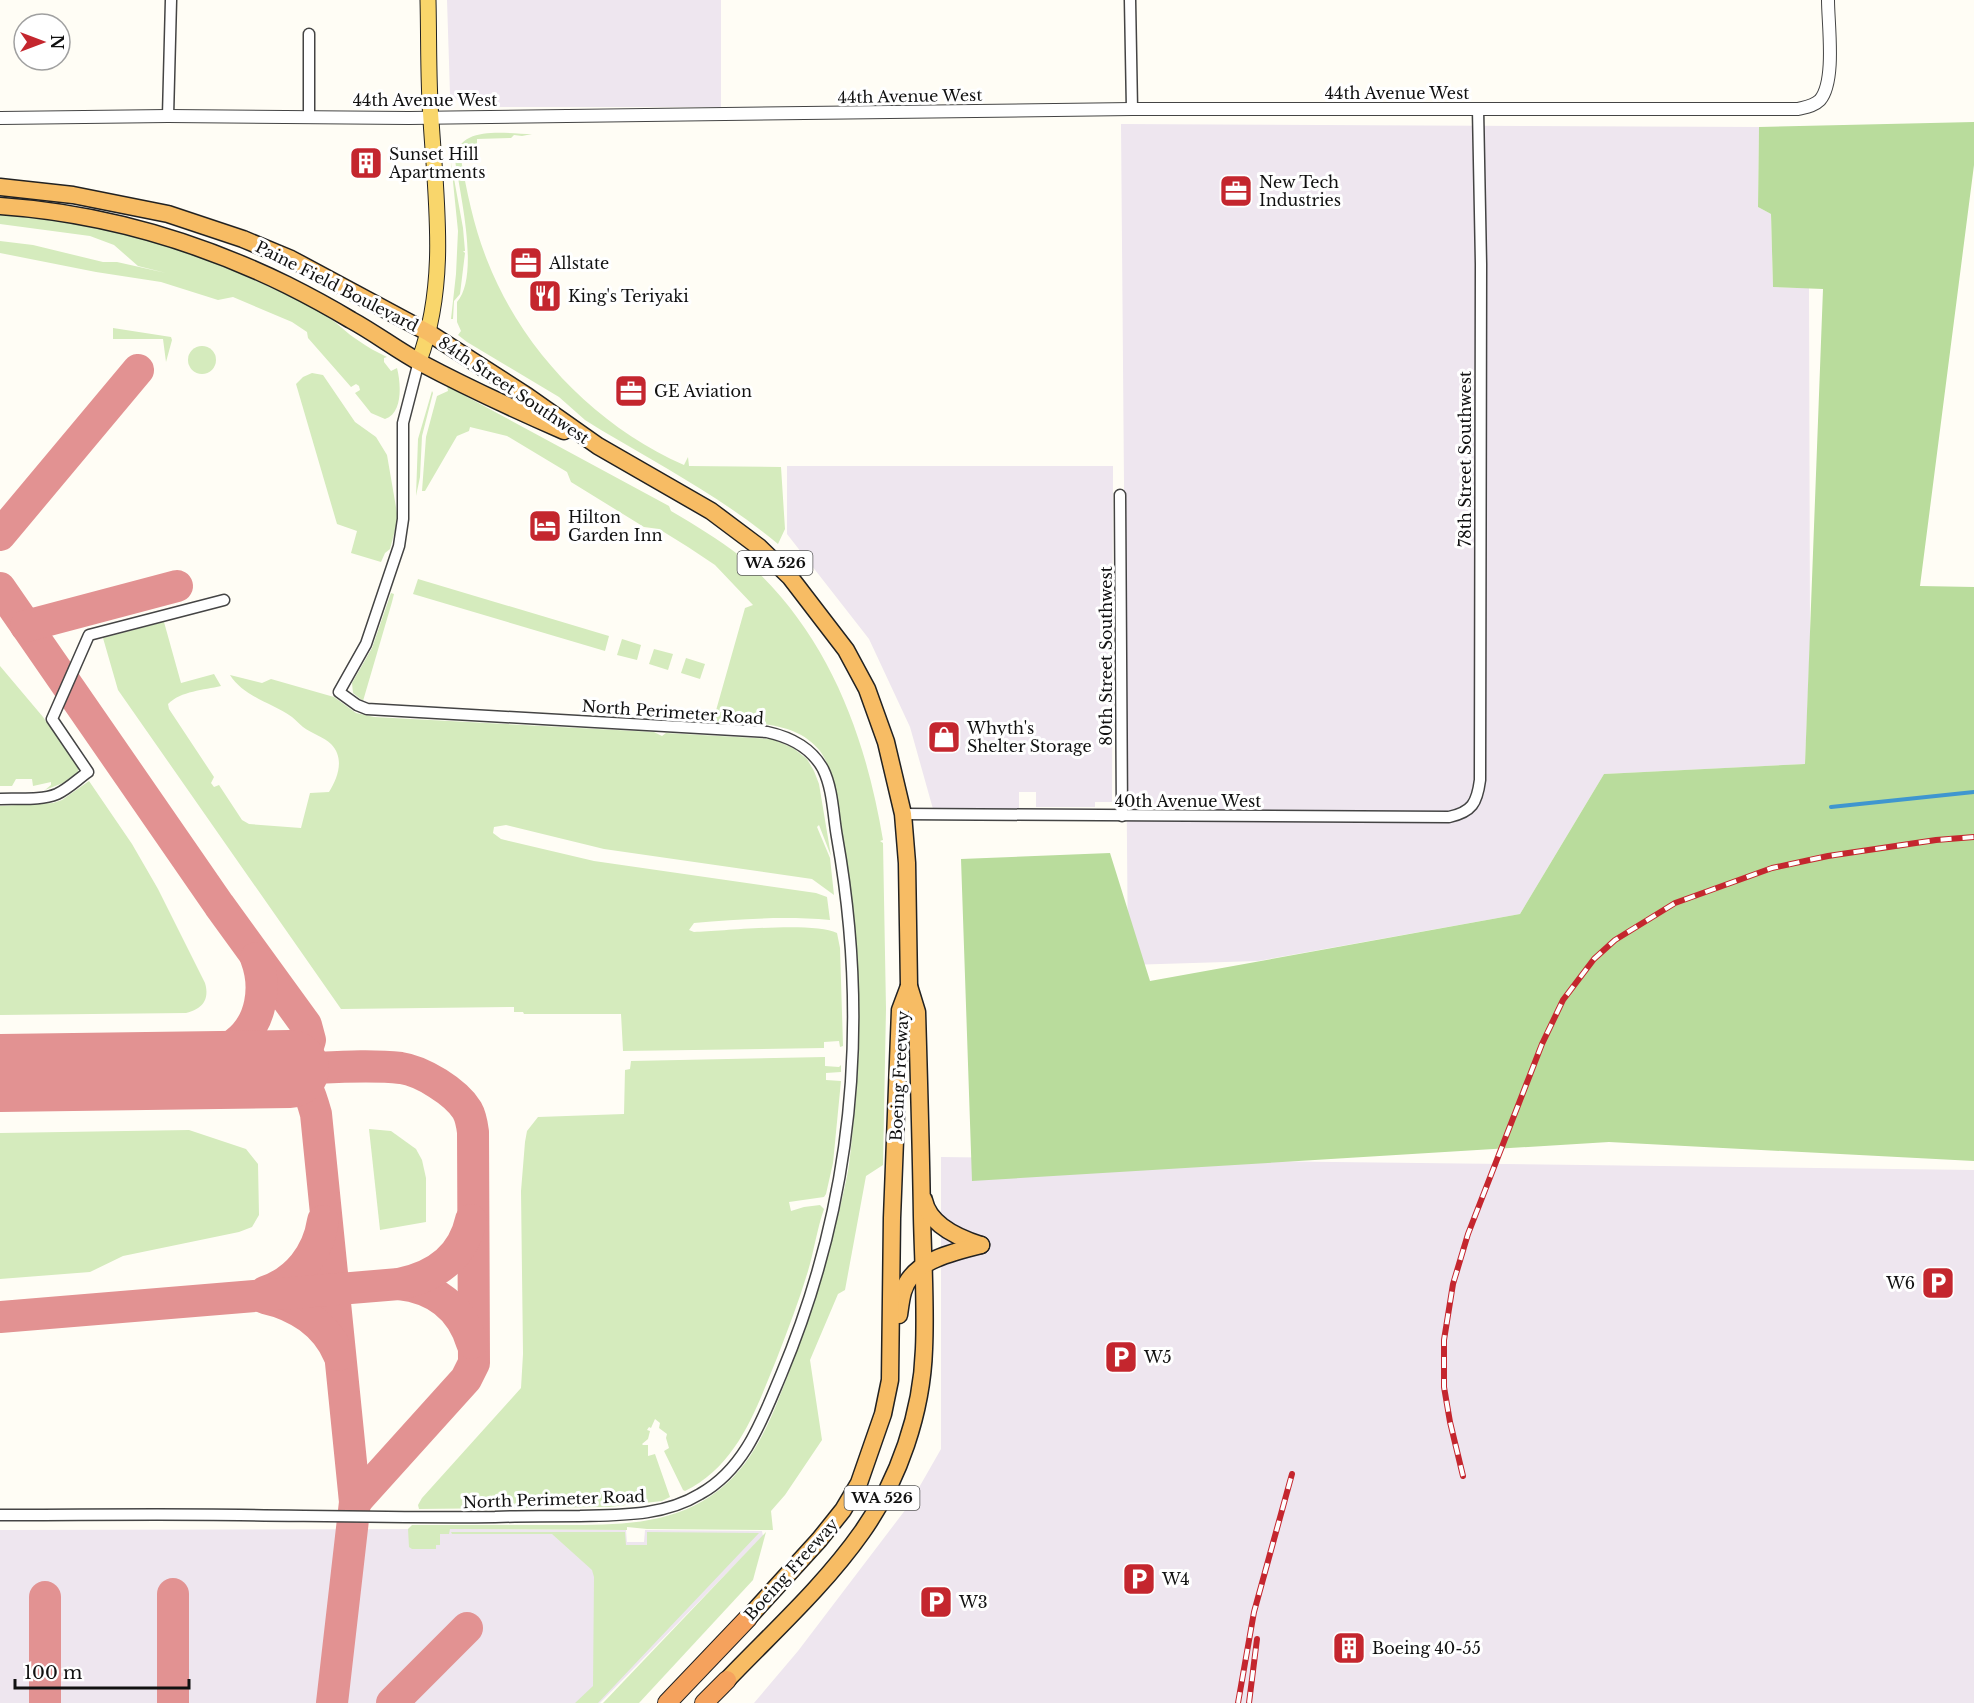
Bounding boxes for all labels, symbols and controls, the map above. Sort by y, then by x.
north arrow [12,12,72,72]
text: N [47,34,67,50]
street label: 44th Avenue West [1325,83,1469,103]
street label: 44th Avenue West [837,85,983,107]
street label: 44th Avenue West [353,90,497,110]
place label: Sunset Hill Apartments [388,144,485,182]
building icon: Sunset Hill Apartments [348,145,384,181]
place label: New Tech Industries [1259,172,1341,210]
office icon: New Tech Industries [1218,173,1254,209]
street label: Paine Field Boulevard [252,236,422,336]
office icon: Allstate [508,245,544,281]
place label: Allstate [548,253,609,273]
restaurant icon: King's Teriyaki [527,278,563,314]
place label: King's Teriyaki [568,286,689,306]
street label: 84th Street Southwest [435,332,593,448]
street label: 78th Street Southwest [1455,371,1475,547]
office icon: GE Aviation [613,373,649,409]
place label: GE Aviation [654,381,752,401]
place label: Hilton Garden Inn [568,507,663,545]
hotel icon: Hilton Garden Inn [527,508,563,544]
road number: WA 526 [738,551,812,575]
street label: 80th Street Southwest [1096,566,1116,746]
street label: North Perimeter Road [581,696,765,728]
place label: Whyth's Shelter Storage [966,718,1092,756]
shop icon: Whyth's Shelter Storage [926,719,962,755]
street label: 40th Avenue West [1115,791,1261,811]
street label: Boeing Freeway [886,1009,912,1142]
parking icon: W6 [1920,1265,1956,1301]
place label: W6 [1885,1273,1915,1293]
parking icon: W5 [1103,1339,1139,1375]
place label: W5 [1143,1347,1171,1367]
street label: North Perimeter Road [463,1486,646,1512]
road number: WA 526 [844,1486,920,1510]
street label: Boeing Freeway [740,1513,843,1624]
parking icon: W4 [1121,1561,1157,1597]
place label: W4 [1161,1569,1190,1589]
parking icon: W3 [918,1584,954,1620]
place label: W3 [958,1592,988,1612]
building icon: Boeing 40-55 [1331,1630,1367,1666]
place label: Boeing 40-55 [1372,1638,1481,1658]
scale bar [15,1652,189,1690]
text: 100 m [24,1662,82,1684]

